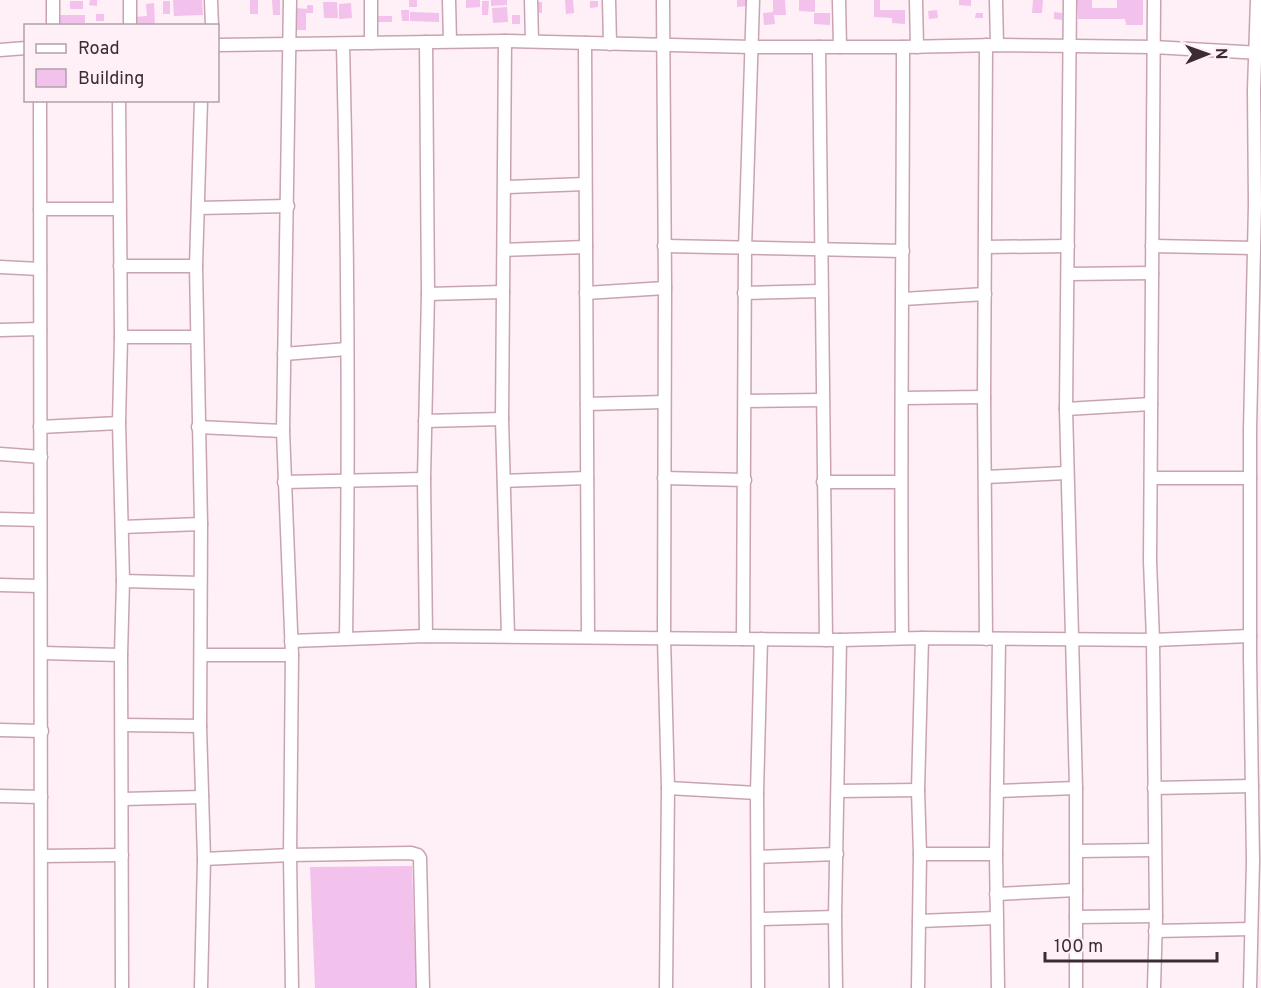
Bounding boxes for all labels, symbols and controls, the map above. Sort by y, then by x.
legend [24,24,219,102]
north arrow [1177,24,1237,84]
text: Road [78,38,120,61]
text: N [1210,48,1230,60]
text: Building [78,68,144,91]
scale bar [1045,925,1218,963]
text: 100 m [1054,936,1103,959]

